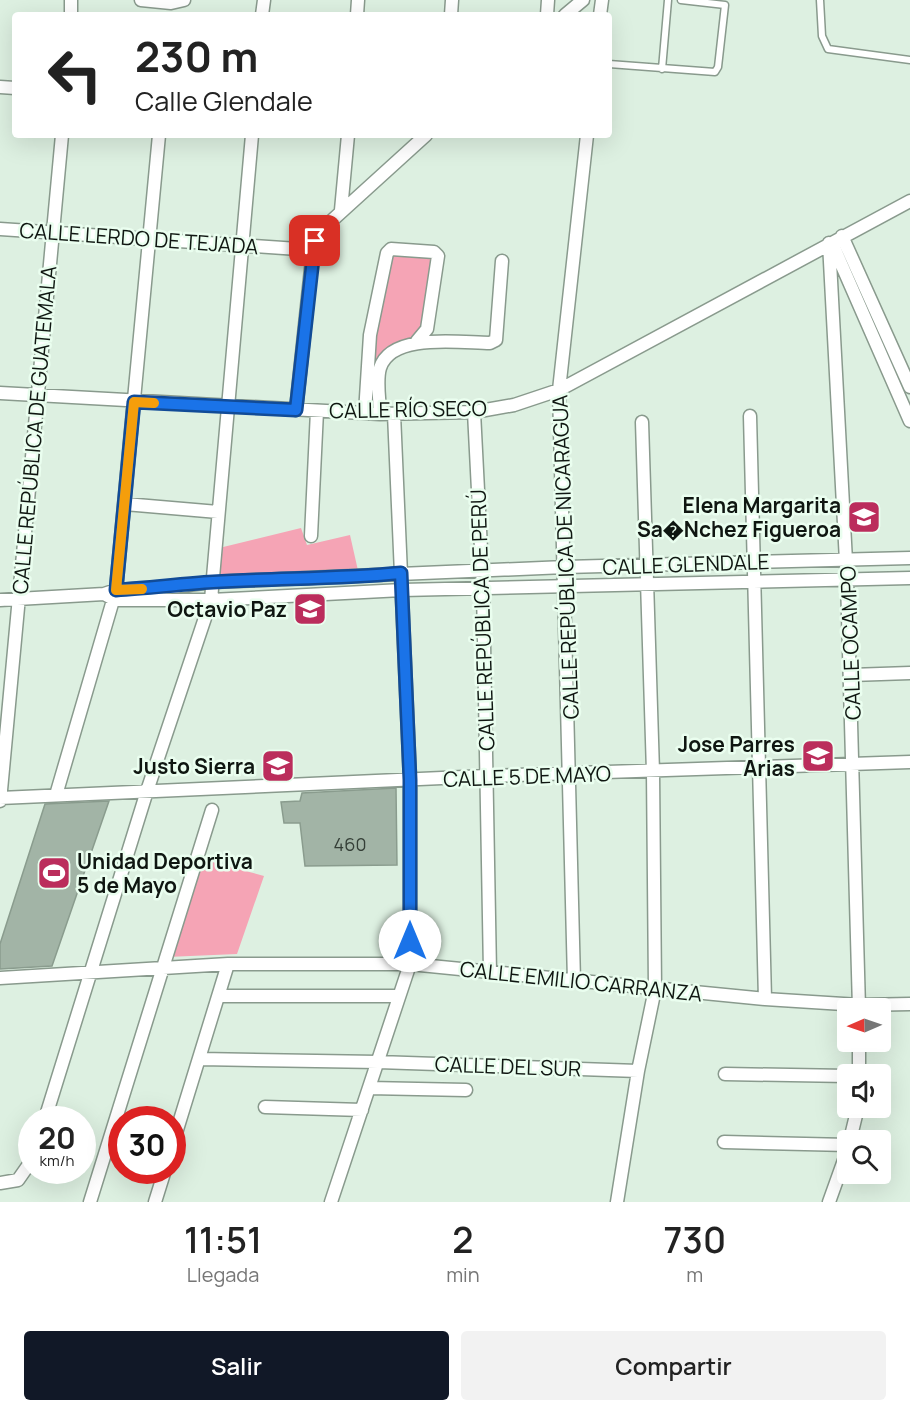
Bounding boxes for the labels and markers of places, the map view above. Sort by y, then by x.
pin [289,215,340,266]
place label: Elena Margarita Sa�Nchez Figueroa [637,491,841,543]
school or university icon: Elena Margarita Sa�Nchez Figueroa [846,499,882,535]
school or university icon: Octavio Paz [292,591,328,627]
place label: Octavio Paz [167,595,287,623]
place label: Jose Parres Arias [678,730,795,782]
school or university icon: Jose Parres Arias [800,738,836,774]
school or university icon: Justo Sierra [260,748,296,784]
place label: Justo Sierra [133,752,255,780]
place label: Unidad Deportiva 5 de Mayo [77,847,253,899]
sports icon: Unidad Deportiva 5 de Mayo [36,855,72,891]

